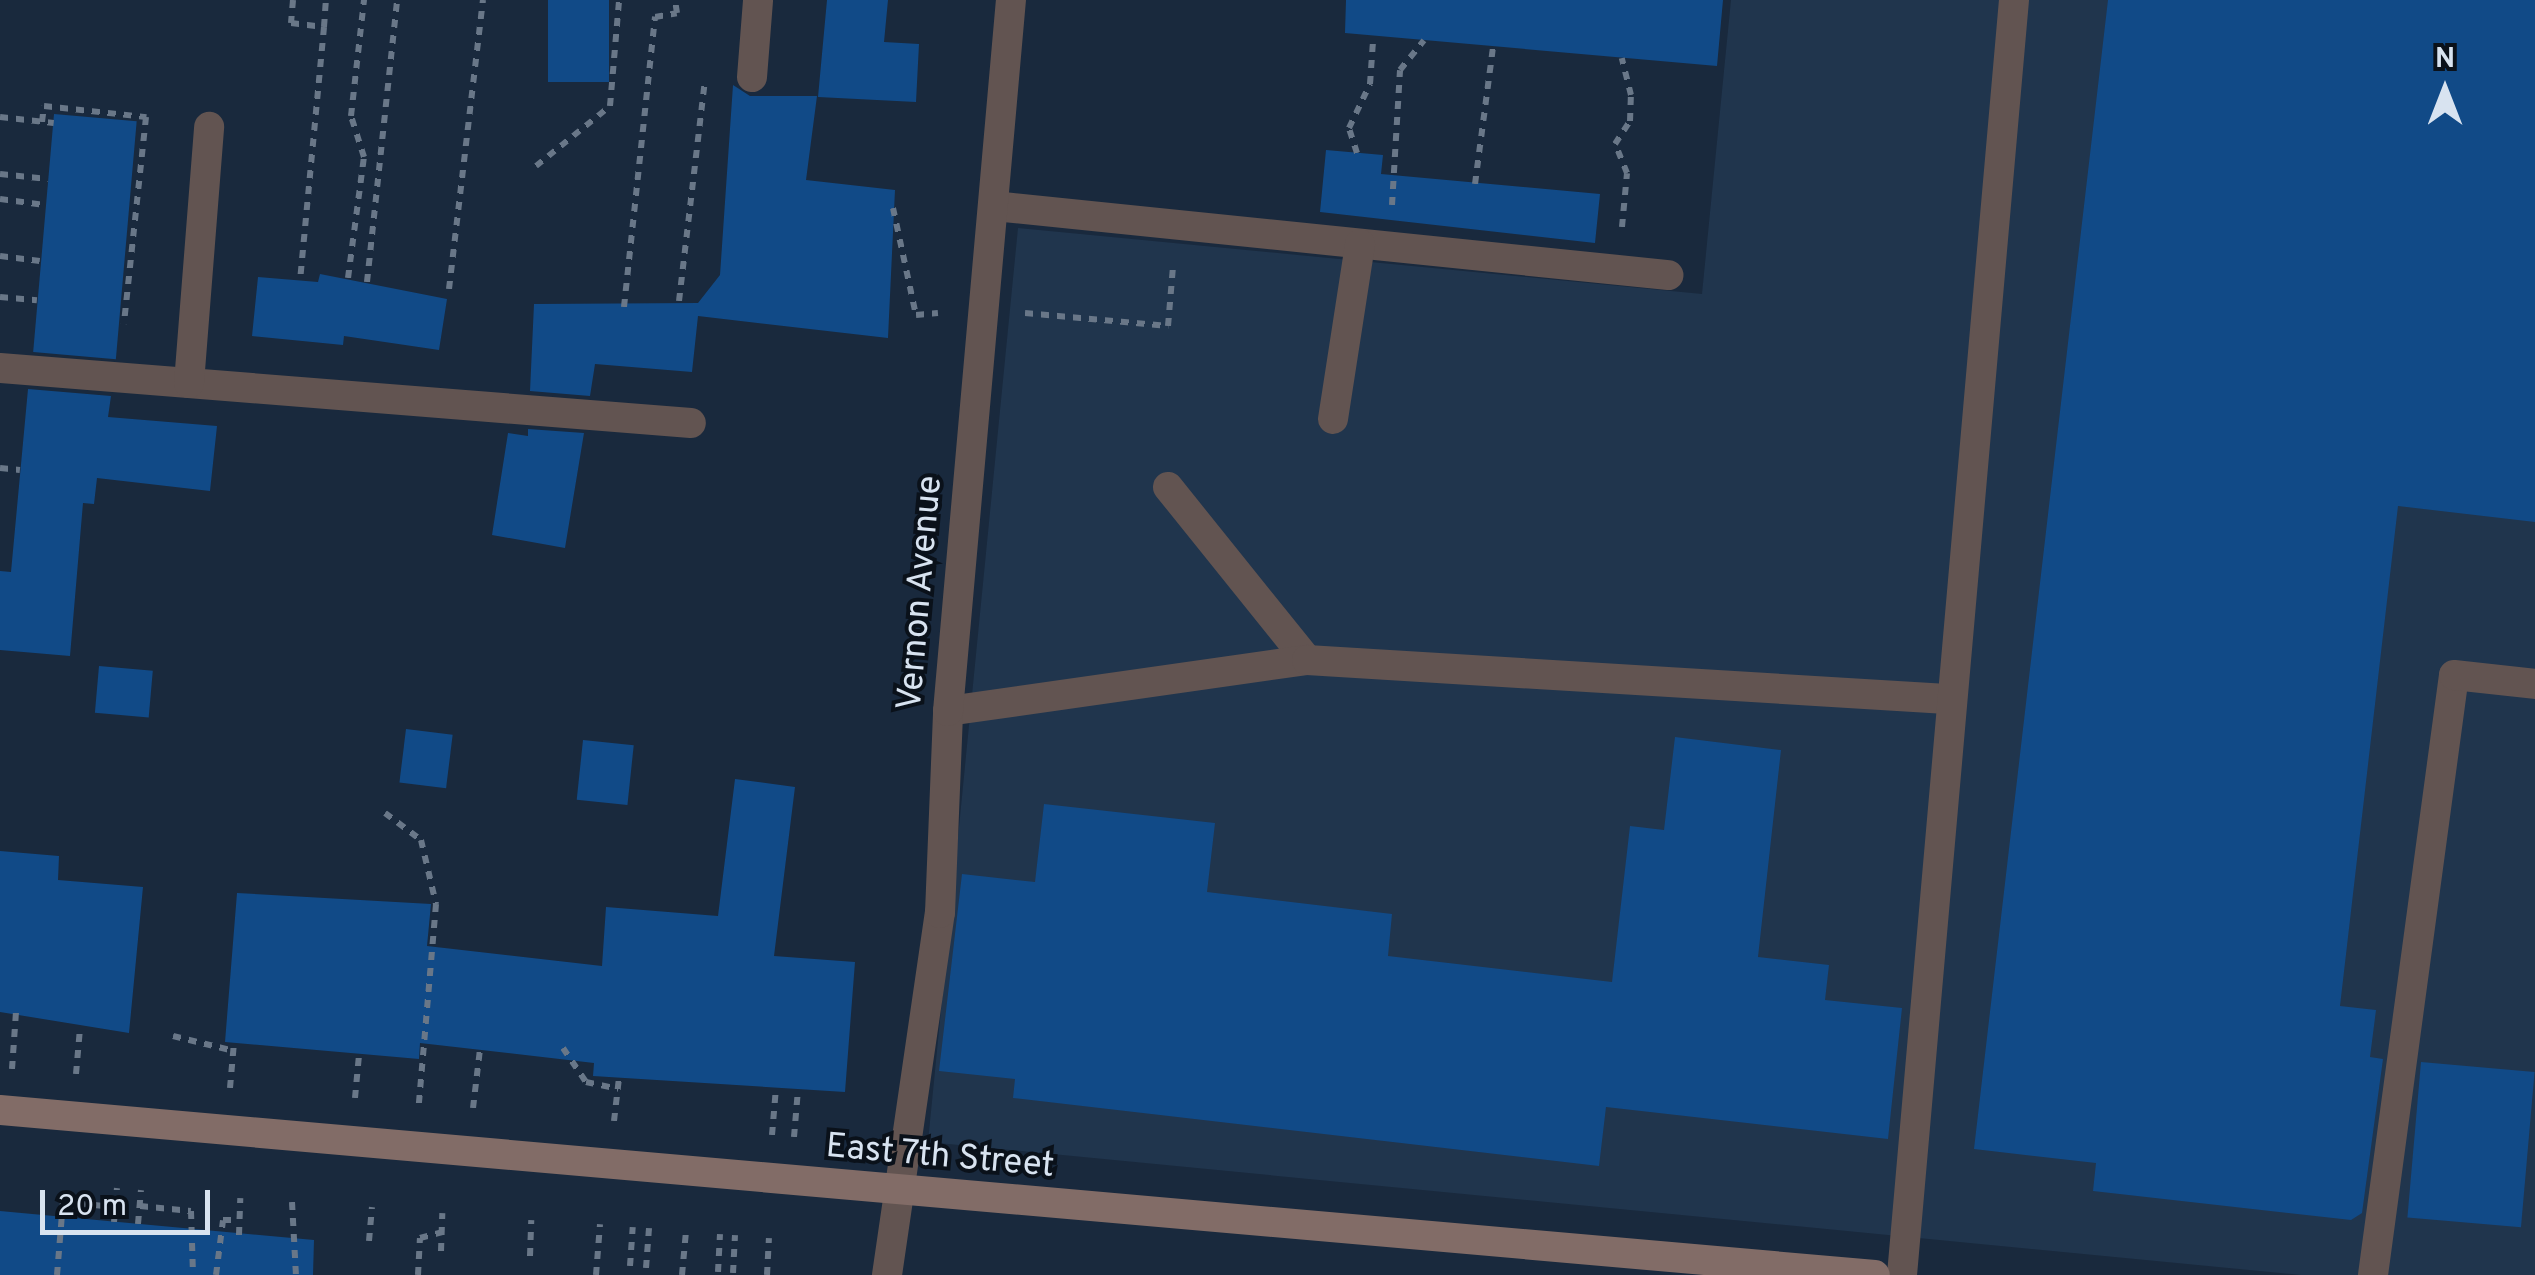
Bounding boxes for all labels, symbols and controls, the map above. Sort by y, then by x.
north arrow [2395,40,2495,140]
text: N [2435,42,2455,78]
street label: Vernon Avenue [890,473,952,713]
street label: East 7th Street [823,1126,1057,1188]
scale bar [45,1170,215,1232]
text: 20 m [57,1189,127,1226]

